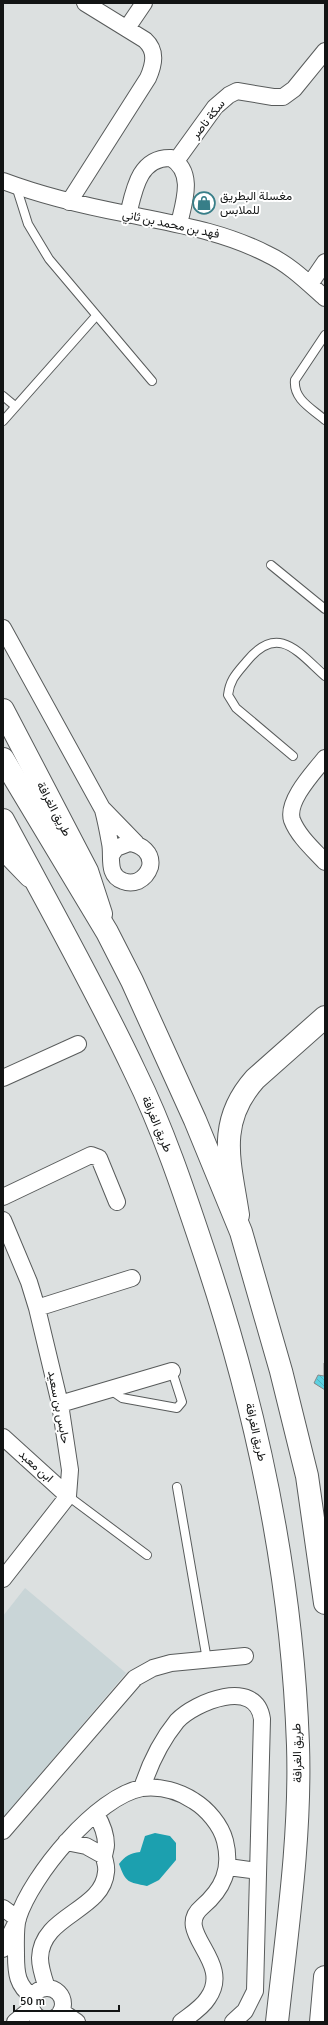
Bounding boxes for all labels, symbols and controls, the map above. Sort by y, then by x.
street label: سكة ناصر [188,97,229,143]
place label: مغسلة البطريق للملابس [220,189,292,218]
shop icon: مغسلة البطريق للملابس [191,190,217,216]
street label: فهد بن محمد بن ثاني [121,207,221,244]
street label: طريق الغرافة [33,779,74,839]
street label: طريق الغرافة [138,1094,175,1155]
street label: حابس بن سعيد [44,1369,73,1445]
street label: طريق الغرافة [242,1401,270,1463]
street label: ابن معبد [15,1447,56,1486]
street label: طريق الغرافة [289,1723,306,1783]
scale bar [14,1987,119,2013]
text: 50 m [20,1994,45,2009]

